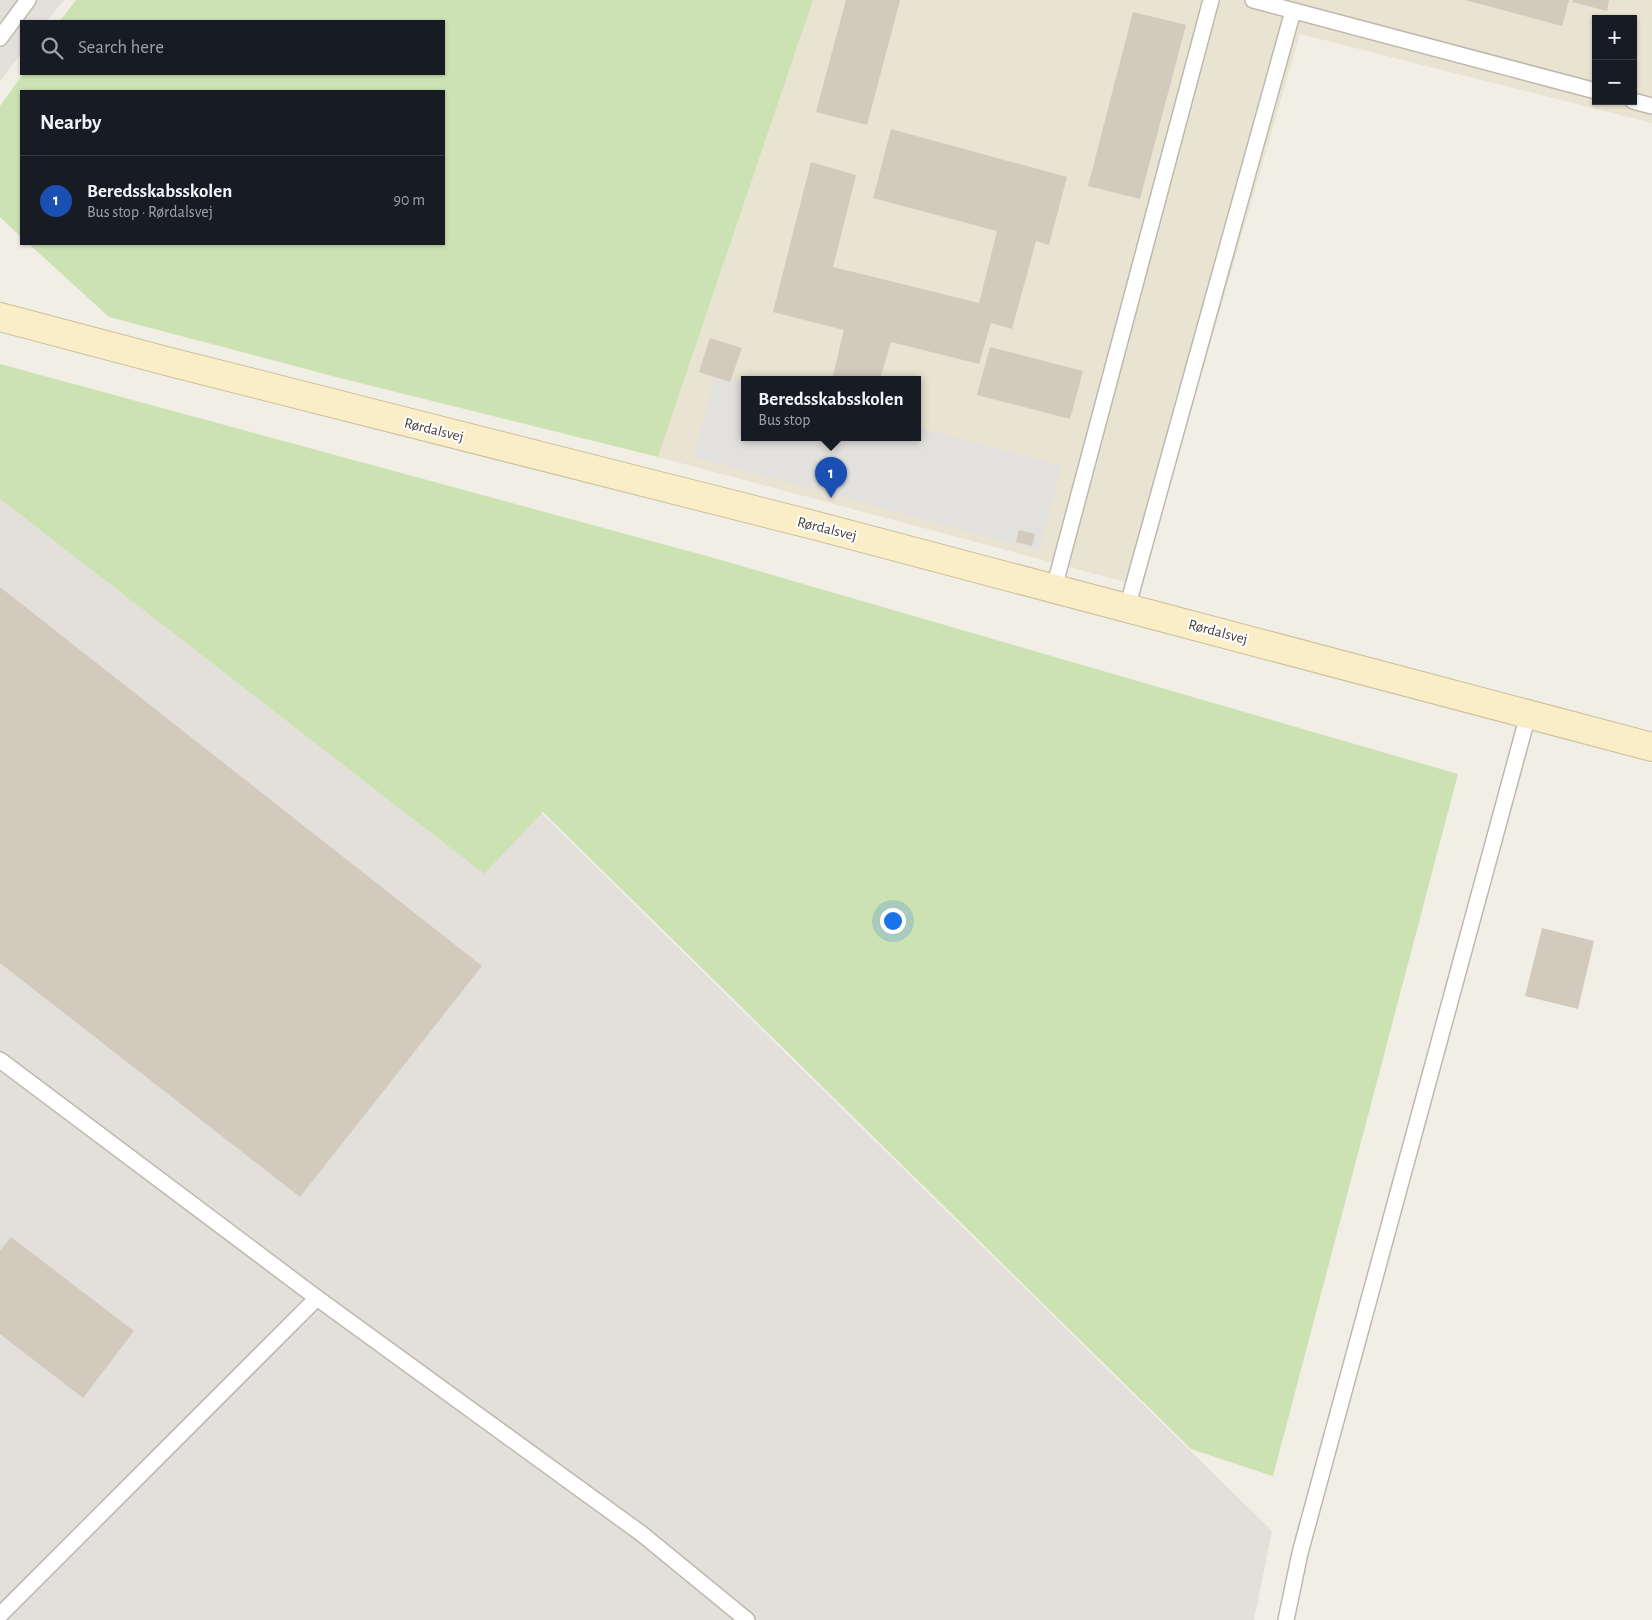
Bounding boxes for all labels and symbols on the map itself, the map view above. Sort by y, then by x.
street label: Rørdalsvej [403,415,465,445]
pin: 1 [815,457,847,498]
street label: Rørdalsvej [796,514,858,544]
street label: Rørdalsvej [1187,617,1249,647]
your location [880,908,906,934]

